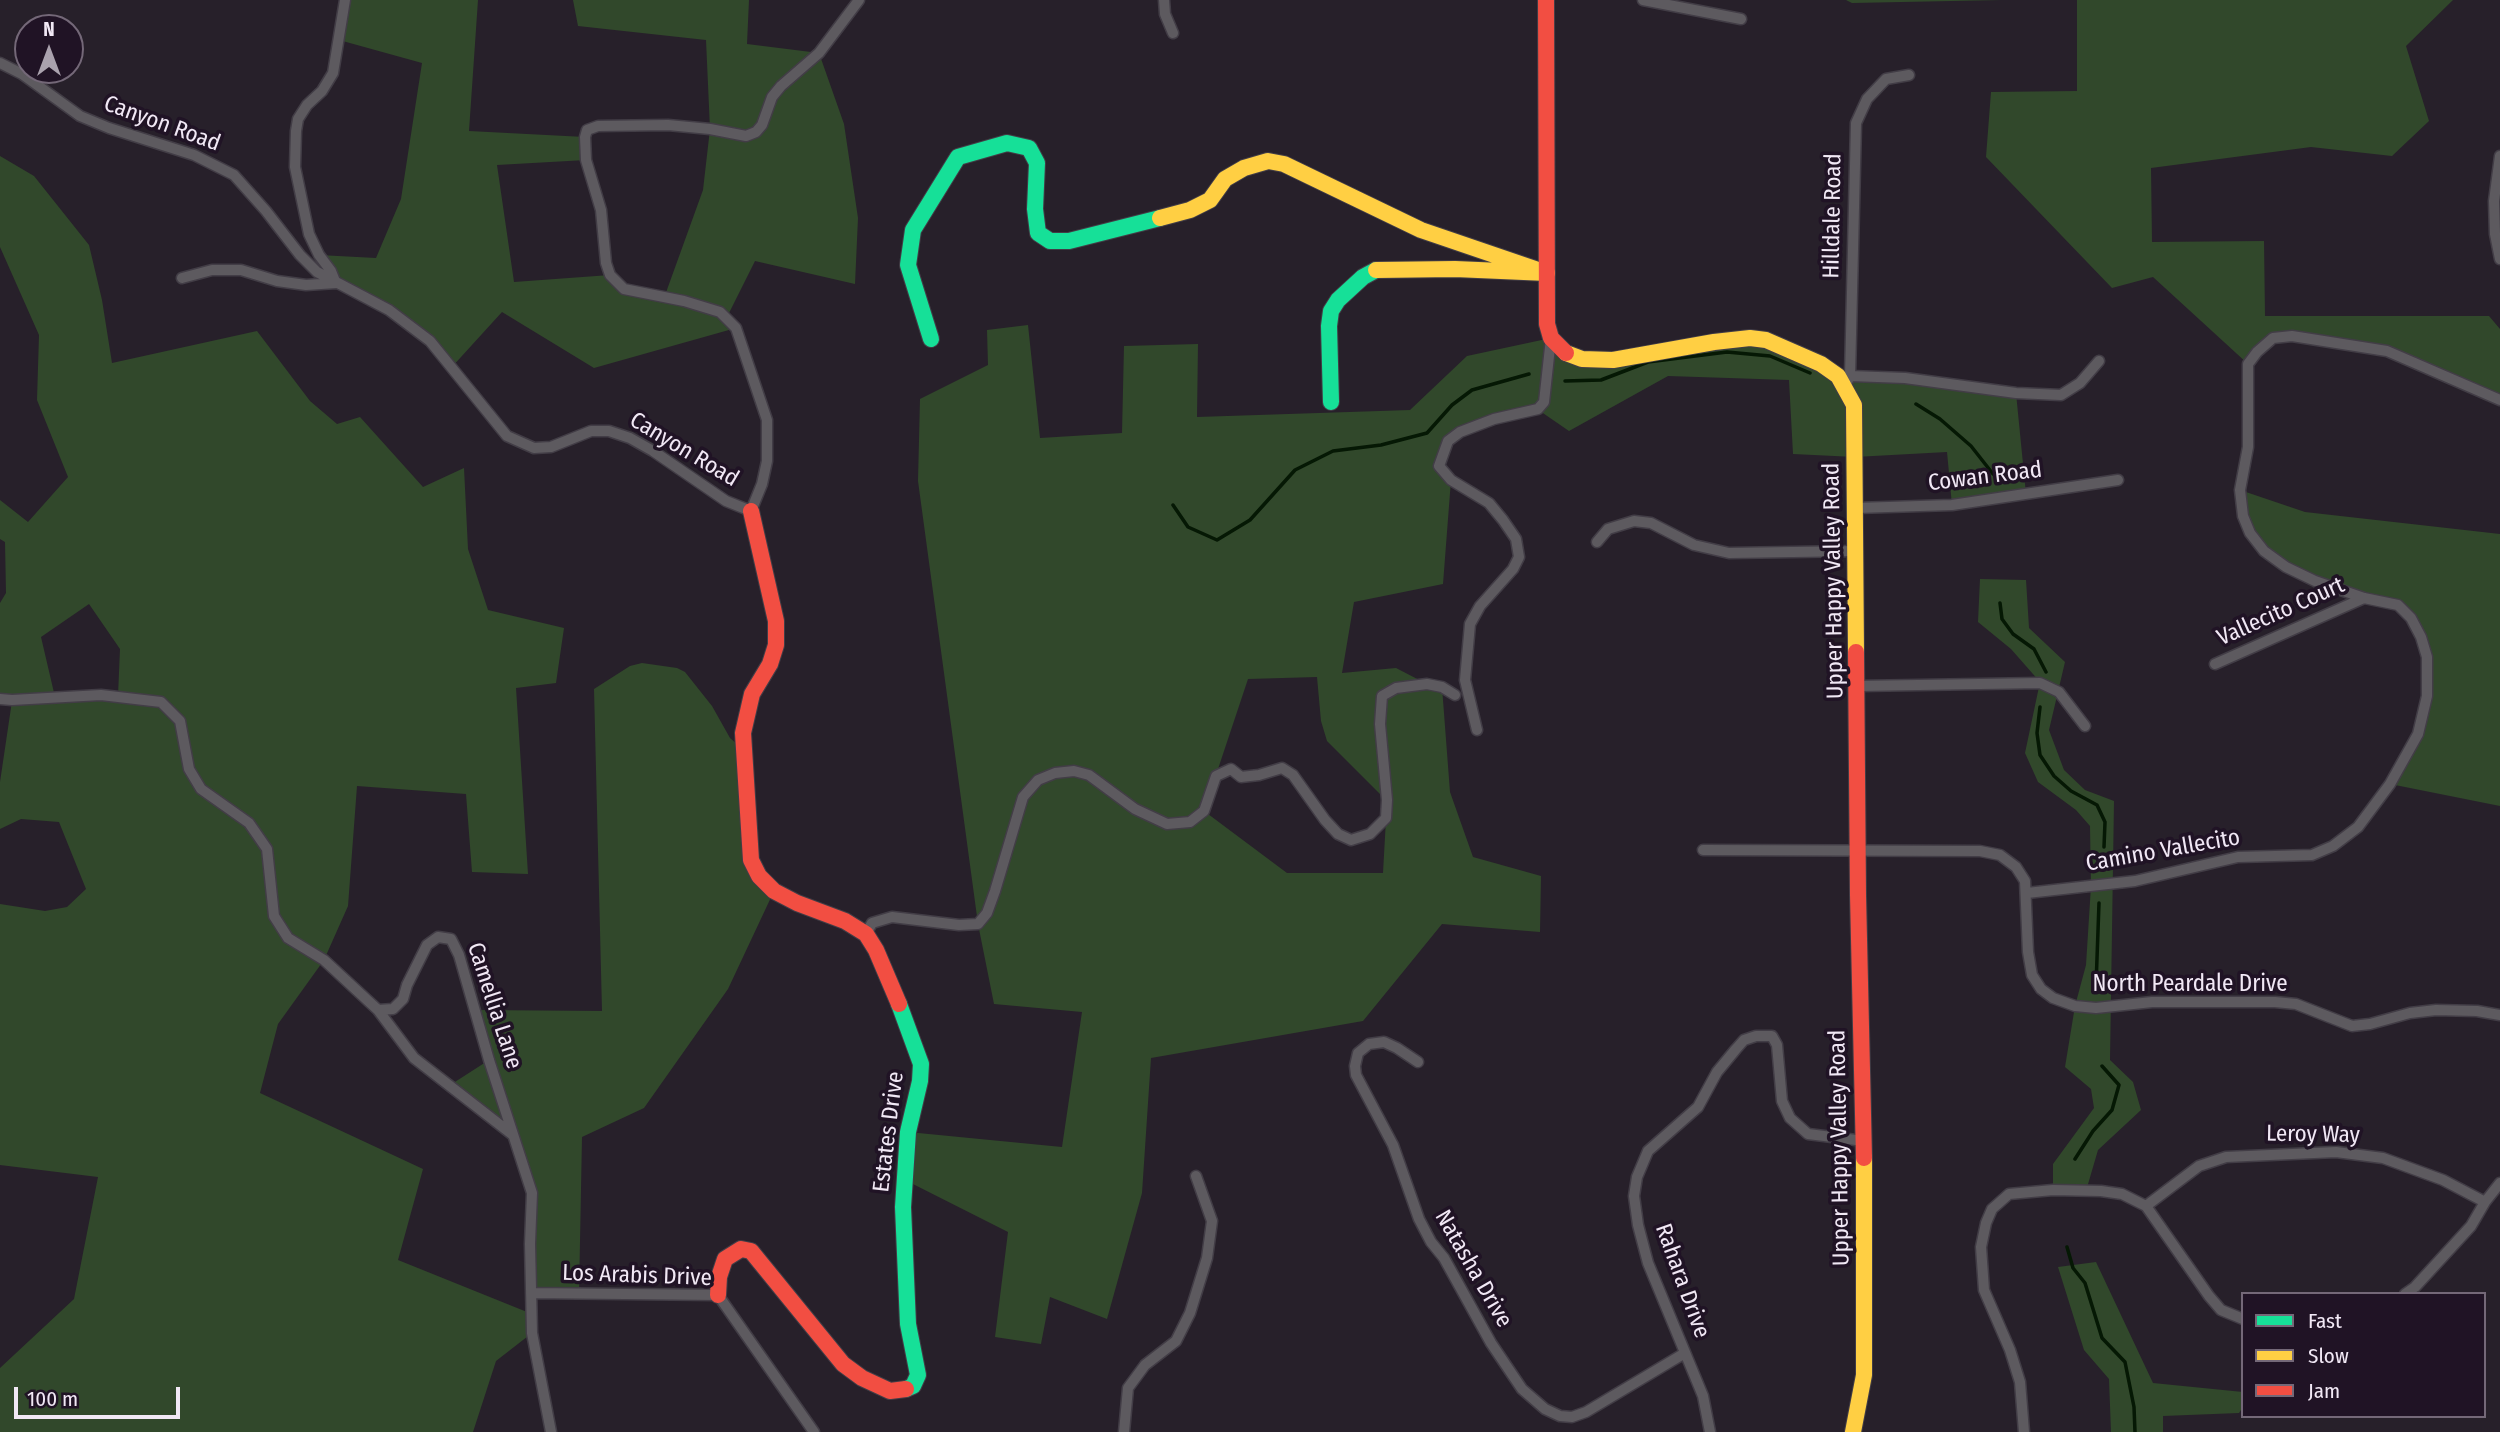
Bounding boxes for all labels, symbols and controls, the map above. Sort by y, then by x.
north arrow [14,14,84,84]
text: N [43,18,55,41]
street label: Canyon Road [100,90,224,158]
street label: Hilldale Road [1818,153,1848,279]
street label: Canyon Road [625,407,743,493]
street label: Cowan Road [1926,456,2044,498]
street label: Upper Happy Valley Road [1818,463,1850,699]
street label: Vallecito Court [2213,572,2349,652]
street label: Camino Vallecito [2084,824,2242,878]
street label: Camellia Lane [461,939,527,1073]
street label: North Peardale Drive [2092,971,2288,999]
street label: Upper Happy Valley Road [1824,1030,1856,1266]
street label: Estates Drive [868,1070,910,1194]
street label: Leroy Way [2266,1120,2360,1150]
street label: Natasha Drive [1428,1205,1518,1333]
street label: Rahara Drive [1649,1220,1715,1342]
street label: Los Arabis Drive [562,1260,712,1292]
legend [2241,1292,2486,1418]
text: Fast [2308,1308,2342,1334]
text: Slow [2308,1343,2349,1369]
scale bar [18,1372,184,1416]
text: Jam [2308,1378,2340,1404]
text: 100 m [27,1386,78,1412]

